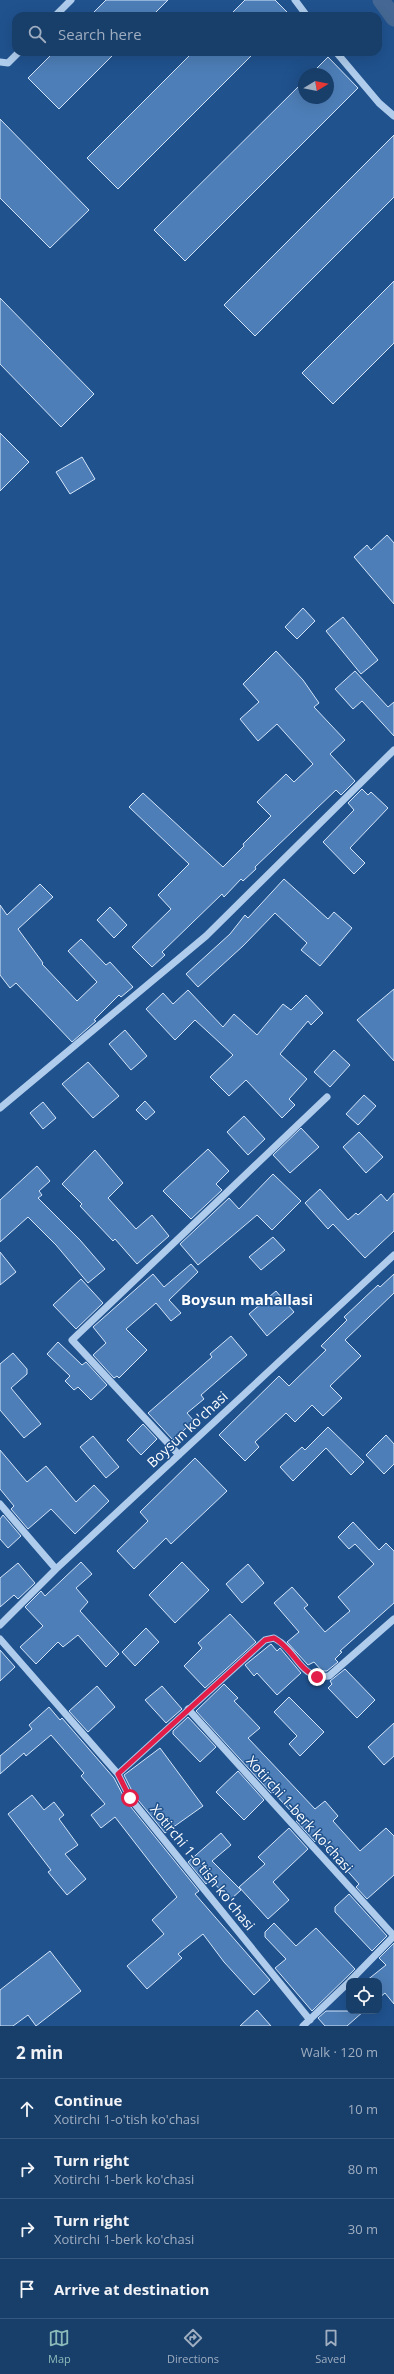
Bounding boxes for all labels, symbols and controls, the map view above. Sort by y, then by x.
search box [12,12,382,56]
icon: search [26,23,48,45]
text: Search here [58,24,142,44]
north arrow [298,68,334,104]
district label: Boysun mahallasi [181,1289,313,1309]
street label: Boysun ko'chasi [142,1387,232,1471]
route end [308,1668,326,1686]
street label: Xotirchi 1-berk ko'chasi [242,1752,358,1876]
route start [121,1789,139,1807]
street label: Xotirchi 1-o'tish ko'chasi [146,1800,260,1934]
map controls [346,1978,382,2014]
button: locate [346,1978,382,2014]
text: 2 min [16,2041,63,2064]
text: Walk · 120 m [301,2043,378,2061]
text: Continue [54,2090,122,2110]
icon: ahead [16,2098,38,2120]
text: 10 m [348,2100,378,2118]
text: Xotirchi 1-o'tish ko'chasi [54,2110,200,2128]
text: Turn right [54,2150,129,2170]
icon: right [16,2158,38,2180]
text: 80 m [348,2160,378,2178]
text: Xotirchi 1-berk ko'chasi [54,2170,194,2188]
text: Turn right [54,2210,129,2230]
icon: right [16,2218,38,2240]
text: 30 m [348,2220,378,2238]
text: Xotirchi 1-berk ko'chasi [54,2230,194,2248]
icon: arrive [16,2278,38,2300]
text: Arrive at destination [54,2279,209,2299]
tab: Map [48,2327,71,2366]
tab: Directions [167,2327,219,2366]
tab: Saved [315,2327,346,2366]

